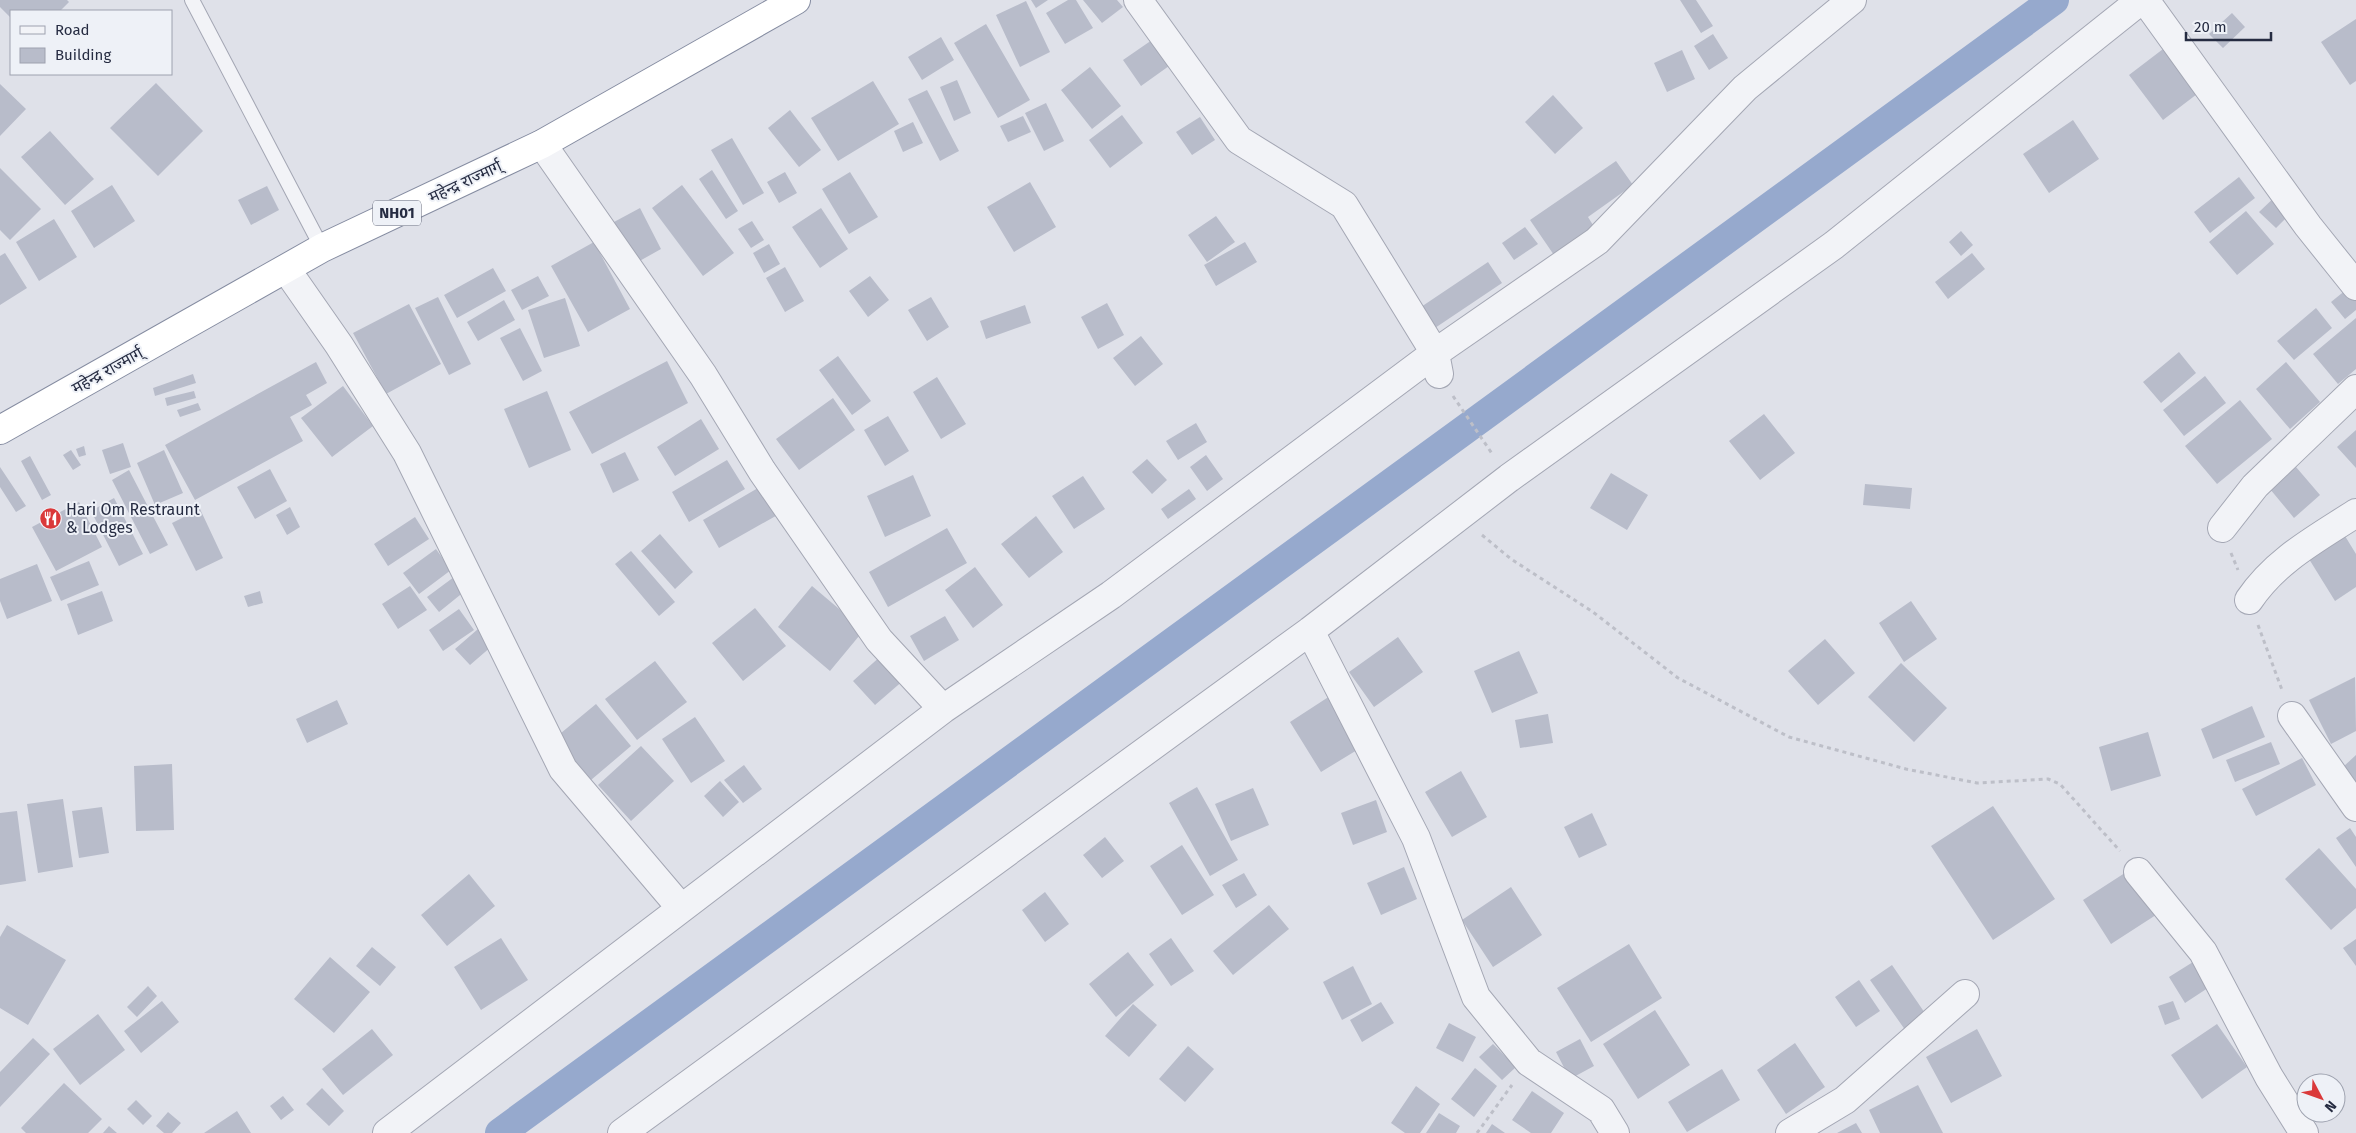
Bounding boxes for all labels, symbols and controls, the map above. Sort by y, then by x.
legend [10,10,172,75]
scale bar [2186,10,2271,42]
text: 20 m [2194,18,2227,36]
text: Road [55,21,90,39]
text: Building [55,46,111,64]
street label: महेन्द्र राज्मार्ग् [426,155,508,208]
road number: NH01 [373,200,421,226]
street label: महेन्द्र राज्मार्ग् [68,342,149,399]
place label: Hari Om Restraunt & Lodges [66,500,200,537]
restaurant icon: Hari Om Restraunt & Lodges [38,506,62,530]
north arrow [2296,1073,2346,1123]
text: N [2321,1097,2340,1115]

